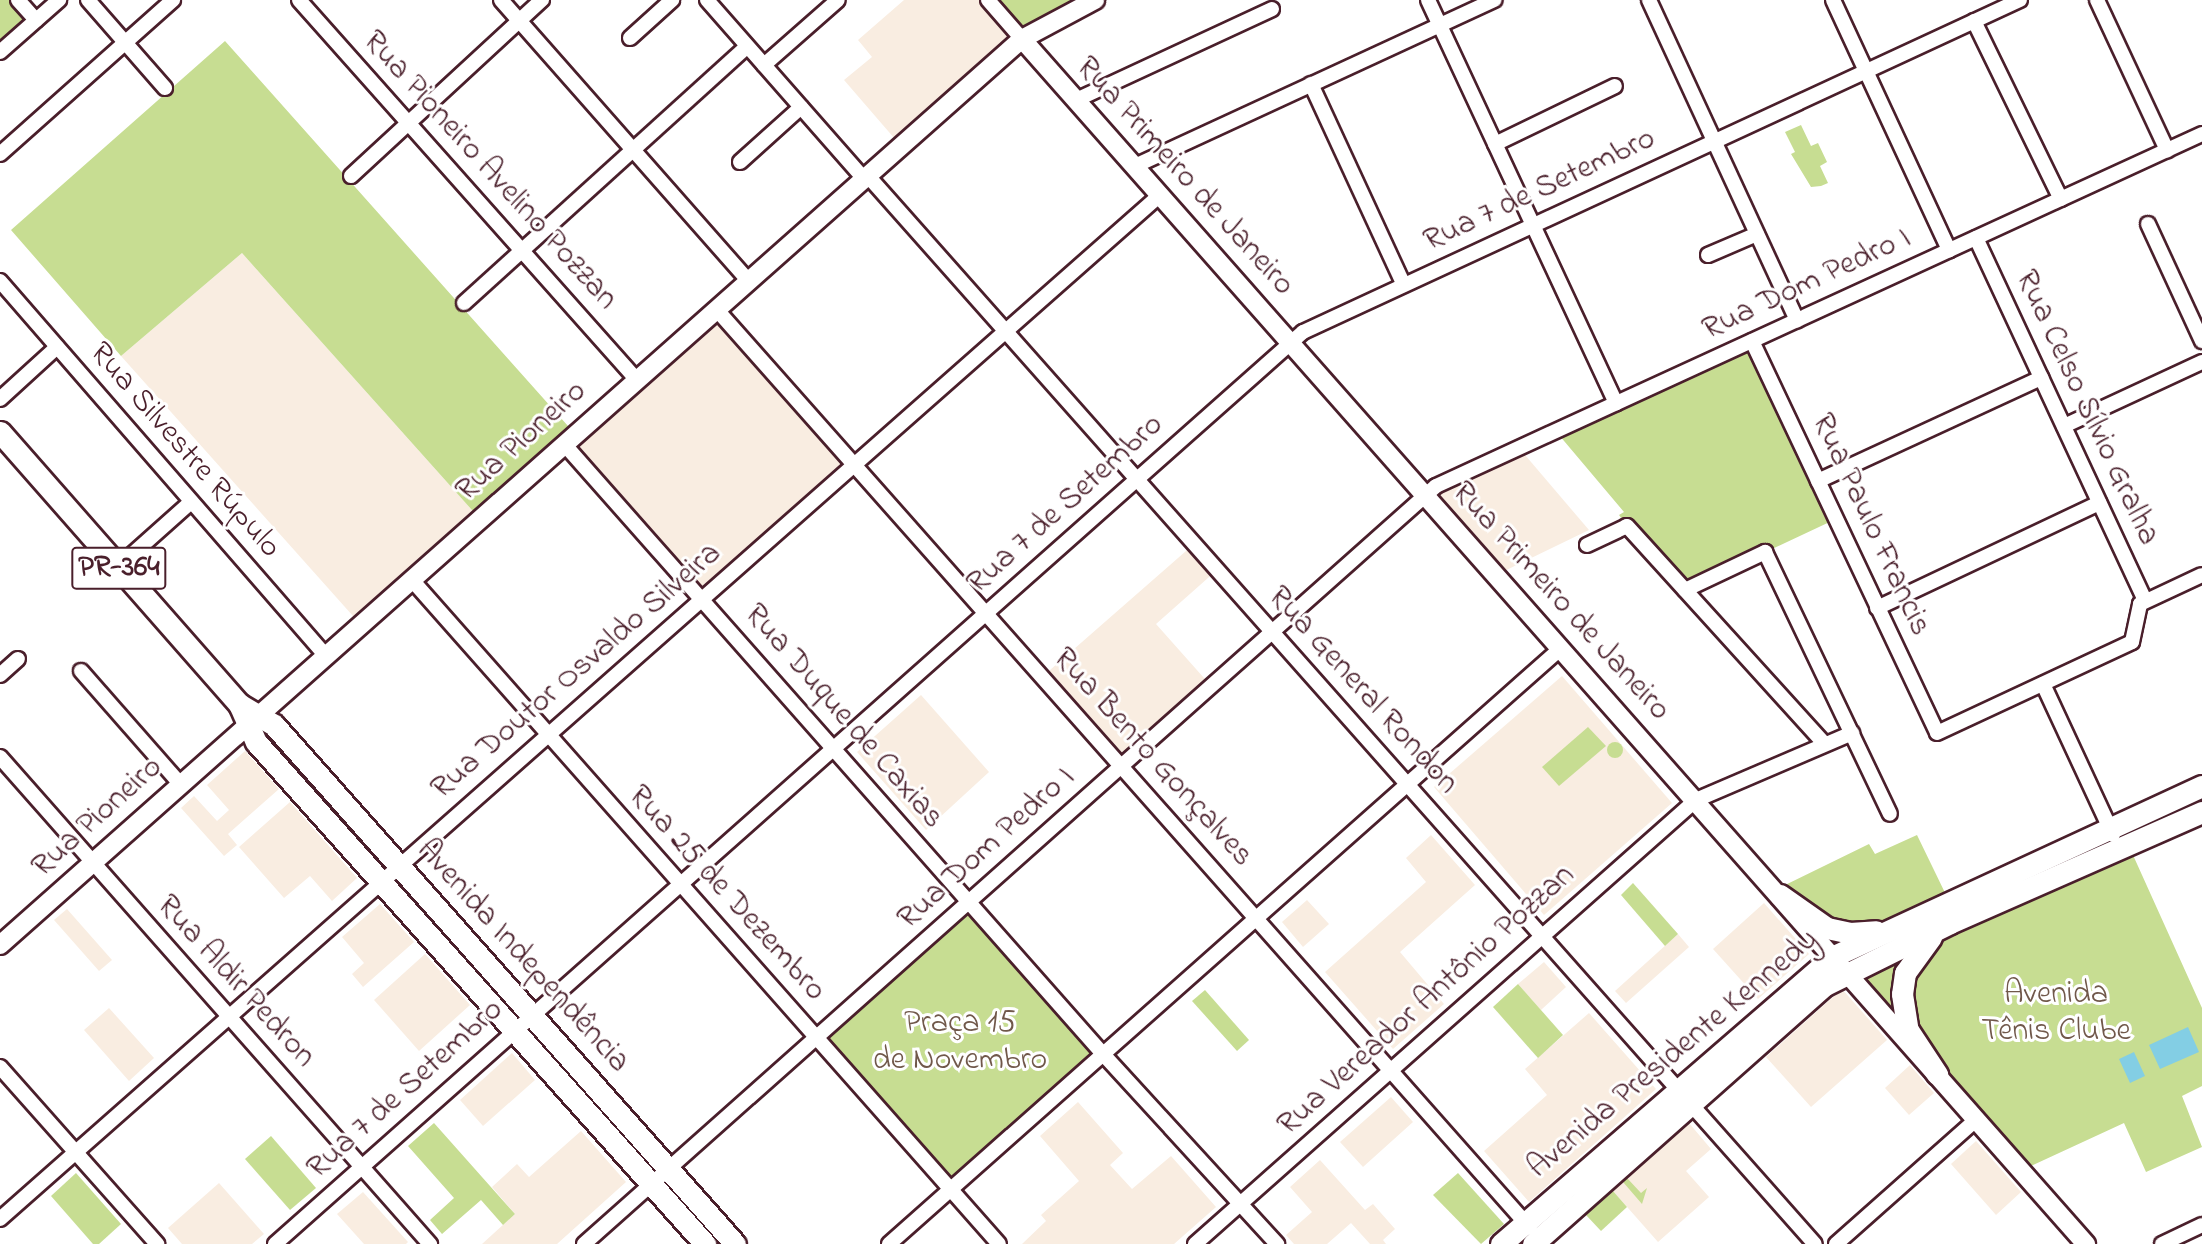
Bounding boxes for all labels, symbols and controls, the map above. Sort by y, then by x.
street label: Rua Pioneiro Avelino Pozzan [353,23,625,319]
street label: Rua Primeiro de Janeiro [1066,49,1302,305]
street label: Rua 7 de Setembro [1418,121,1662,261]
street label: Rua Dom Pedro I [1697,220,1917,350]
street label: Rua Celso Sílvio Gralha [2005,264,2167,552]
street label: Rua Silvestre Rúpulo [80,335,288,567]
street label: Rua Pioneiro [449,373,595,511]
street label: Rua 7 de Setembro [960,407,1172,603]
street label: Rua Paulo Francis [1802,408,1938,642]
street label: Rua Primeiro de Janeiro [1442,474,1678,730]
street label: Rua Doutor Osvaldo Silveira [424,535,730,809]
road number: PR-364 [70,541,168,594]
street label: Rua General Rondon [1258,579,1466,803]
street label: Rua Duque de Caxias [735,597,951,837]
street label: Rua Bento Gonçalves [1044,641,1260,875]
street label: Rua Pioneiro [25,749,171,887]
street label: Rua Dom Pedro I [890,759,1084,939]
street label: Rua 25 de Dezembro [619,778,833,1010]
street label: Avenida Independência [407,832,637,1082]
street label: Rua Vereador Antônio Pozzan [1270,857,1584,1145]
street label: Rua Aldir Pedron [147,888,323,1076]
street label: Avenida Presidente Kennedy [1521,922,1827,1188]
park label: Avenida Tênis Clube [1981,977,2131,1052]
street label: Rua 7 de Setembro [300,992,512,1188]
park label: Praça 15 de Novembro [873,1006,1047,1081]

